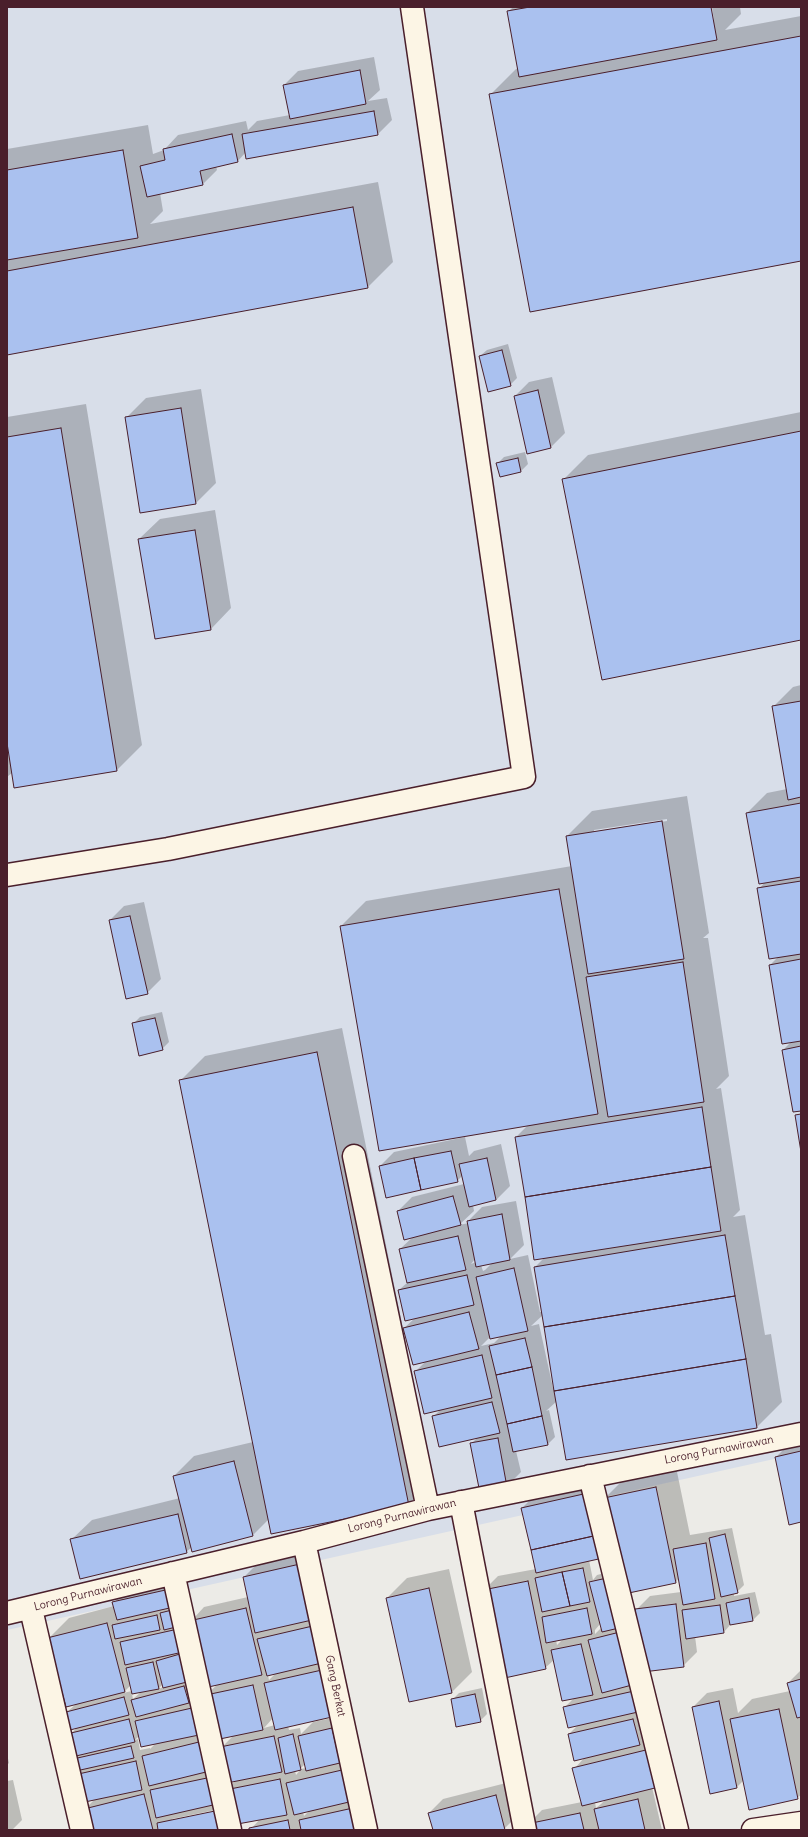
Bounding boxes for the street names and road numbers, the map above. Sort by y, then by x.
street label: Lorong Purnawirawan [663,1433,775,1467]
street label: Lorong Purnawirawan [347,1496,457,1536]
street label: Lorong Purnawirawan [33,1574,143,1614]
street label: Gang Berkat [322,1654,348,1718]

